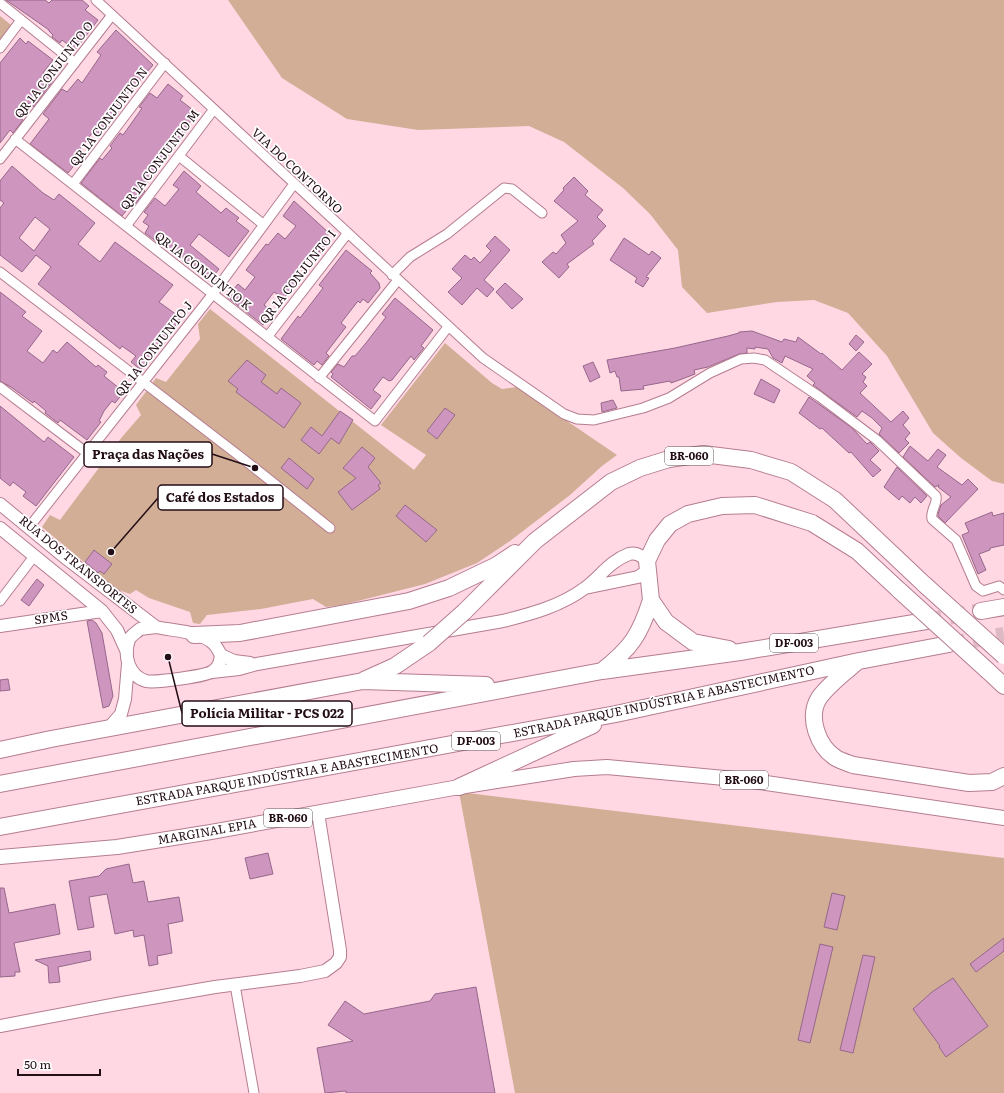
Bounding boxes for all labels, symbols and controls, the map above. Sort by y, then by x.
street label: QR 1A CONJUNTO O [9,17,97,122]
street label: QR 1A CONJUNTO N [65,63,151,170]
street label: QR 1A CONJUNTO M [115,105,203,214]
street label: VIA DO CONTORNO [248,123,347,217]
street label: QR 1A CONJUNTO K [151,226,256,314]
street label: QR 1A CONJUNTO I [255,226,340,327]
street label: QR 1A CONJUNTO J [110,297,196,400]
callout: Praça das Nações [84,442,212,467]
text: Praça das Nações [92,444,205,463]
road number: BR-060 [665,447,713,465]
callout: Café dos Estados [158,485,283,510]
text: Café dos Estados [166,487,275,506]
street label: RUA DOS TRANSPORTES [16,511,142,618]
street label: SPMS [33,605,69,629]
road number: DF-003 [770,634,818,652]
street label: ESTRADA PARQUE INDÚSTRIA E ABASTECIMENTO [512,660,816,742]
callout: Polícia Militar - PCS 022 [182,701,352,726]
text: Polícia Militar - PCS 022 [190,703,344,722]
road number: DF-003 [452,732,500,750]
street label: ESTRADA PARQUE INDÚSTRIA E ABASTECIMENTO [134,738,440,810]
road number: BR-060 [720,771,768,789]
road number: BR-060 [264,809,312,827]
street label: MARGINAL EPIA [156,813,258,849]
scale bar [18,1051,100,1077]
text: 50 m [24,1055,51,1073]

